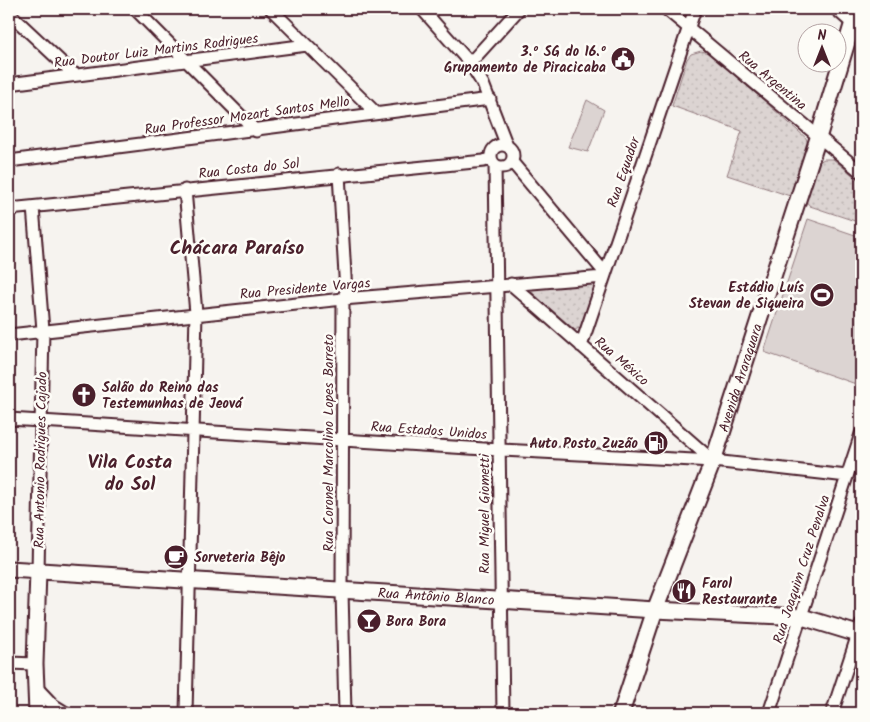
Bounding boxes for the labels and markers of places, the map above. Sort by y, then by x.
place label: 3.º SG do 16.º Grupamento de Piracicaba [444,41,607,79]
public building icon: 3.º SG do 16.º Grupamento de Piracicaba [610,46,636,72]
place label: Estádio Luís Stevan de Siqueira [689,277,804,315]
sports icon: Estádio Luís Stevan de Siqueira [809,282,835,308]
place label: Salão do Reino das Testemunhas de Jeová [102,377,244,415]
church icon: Salão do Reino das Testemunhas de Jeová [71,382,97,408]
fuel station icon: Auto Posto Zuzão [643,430,669,456]
place label: Auto Posto Zuzão [529,433,639,455]
cafe icon: Sorveteria Bêjo [163,544,189,570]
place label: Sorveteria Bêjo [194,547,286,569]
place label: Farol Restaurante [702,573,777,611]
restaurant icon: Farol Restaurante [671,578,697,604]
bar icon: Bora Bora [356,608,382,634]
place label: Bora Bora [386,611,446,633]

